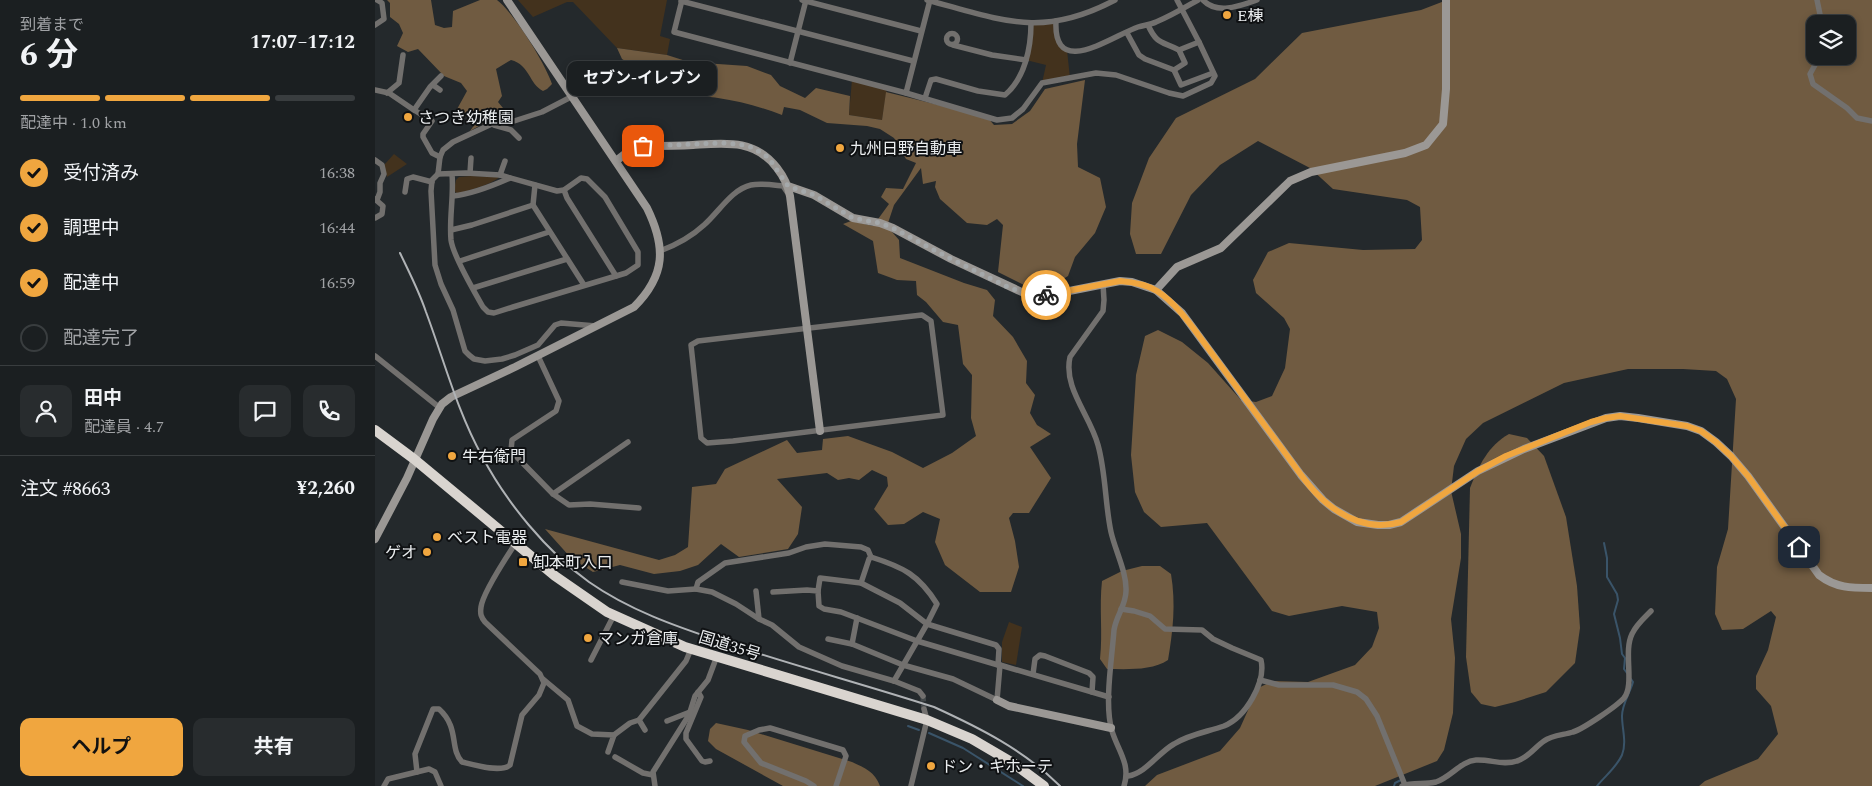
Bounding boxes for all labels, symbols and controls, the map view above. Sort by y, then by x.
place label: E棟 [1237,4,1263,28]
marker: E棟 [1221,9,1233,21]
text: 到着まで [20,13,84,37]
map controls [1806,15,1856,65]
button: layers [1806,15,1856,65]
text: 17:07–17:12 [250,28,355,57]
text: 6 分 [20,31,78,80]
callout: セブン-イレブン [568,61,718,96]
text: セブン-イレブン [583,66,701,90]
place label: さつき幼稚園 [418,106,514,130]
text: 配達中 · 1.0 km [20,111,127,135]
marker: さつき幼稚園 [402,111,414,123]
pin [622,125,664,167]
icon: bag [629,132,657,160]
place label: 九州日野自動車 [850,137,962,161]
marker: 九州日野自動車 [834,142,846,154]
icon: check [20,159,48,187]
text: 受付済み [63,159,139,188]
text: 16:38 [319,161,355,185]
icon: check [20,214,48,242]
text: 調理中 [63,214,120,243]
text: 16:44 [319,216,355,240]
icon: check [20,269,48,297]
text: 配達中 [63,269,120,298]
courier [1021,270,1071,320]
text: 16:59 [319,271,355,295]
icon: bike [1032,281,1060,309]
text: 配達完了 [63,324,139,353]
text: 田中 [84,384,122,413]
button: person [20,385,72,437]
button: chat [239,385,291,437]
button: phone [303,385,355,437]
text: 配達員 · 4.7 [84,415,164,439]
place label: 牛右衛門 [462,445,526,469]
marker: 牛右衛門 [446,450,458,462]
text: ¥2,260 [297,474,355,503]
text: 注文 #8663 [20,475,110,504]
place label: ベスト電器 [447,526,527,550]
pin [1778,526,1820,568]
marker: ベスト電器 [431,531,443,543]
icon: home [1785,533,1813,561]
place label: ゲオ [385,541,417,565]
marker: ゲオ [421,546,433,558]
place label: 卸本町入口 [533,551,613,575]
marker: 卸本町入口 [517,556,529,568]
street label: 国道35号 [696,625,764,667]
place label: マンガ倉庫 [598,627,678,651]
marker: マンガ倉庫 [582,632,594,644]
button: ヘルプ [20,718,183,776]
button: 共有 [193,718,355,776]
place label: ドン・キホーテ [941,755,1053,779]
marker: ドン・キホーテ [925,760,937,772]

